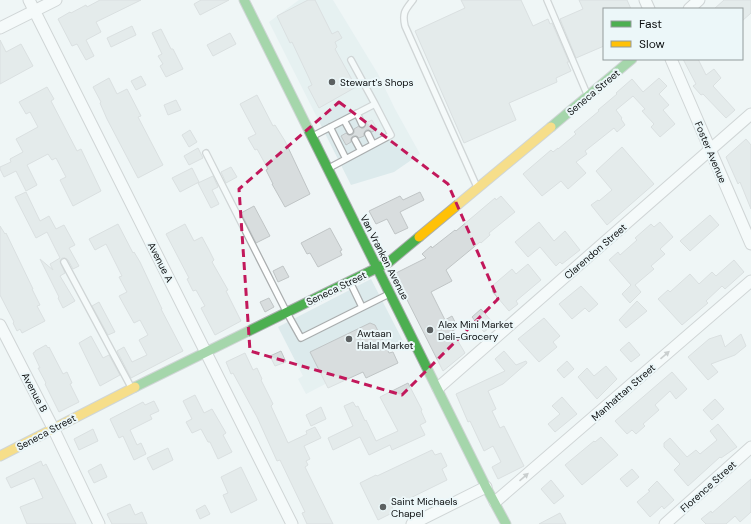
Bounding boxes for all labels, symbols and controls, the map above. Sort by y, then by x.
legend [603,8,743,60]
text: Fast [639,16,662,32]
text: Slow [639,36,665,52]
street label: Seneca Street [564,66,622,118]
place label: Stewart's Shops [340,76,414,89]
marker: Stewart's Shops [327,77,337,87]
street label: Foster Avenue [692,119,729,185]
street label: Van Vranken Avenue [357,212,412,302]
street label: Clarendon Street [561,221,629,282]
street label: Avenue A [145,240,176,285]
street label: Seneca Street [304,268,368,309]
place label: Alex Mini Market Deli-Grocery [438,318,513,343]
marker: Alex Mini Market Deli-Grocery [425,325,435,335]
place label: Awtaan Halal Market [357,327,414,352]
marker: Awtaan Halal Market [344,334,354,344]
one-way arrow [660,351,670,360]
street label: Manhattan Street [589,361,658,424]
street label: Avenue B [19,370,50,414]
street label: Seneca Street [14,411,78,453]
street label: Florence Street [678,458,739,515]
one-way arrow [519,472,530,481]
place label: Saint Michaels Chapel [391,495,458,520]
marker: Saint Michaels Chapel [378,502,388,512]

